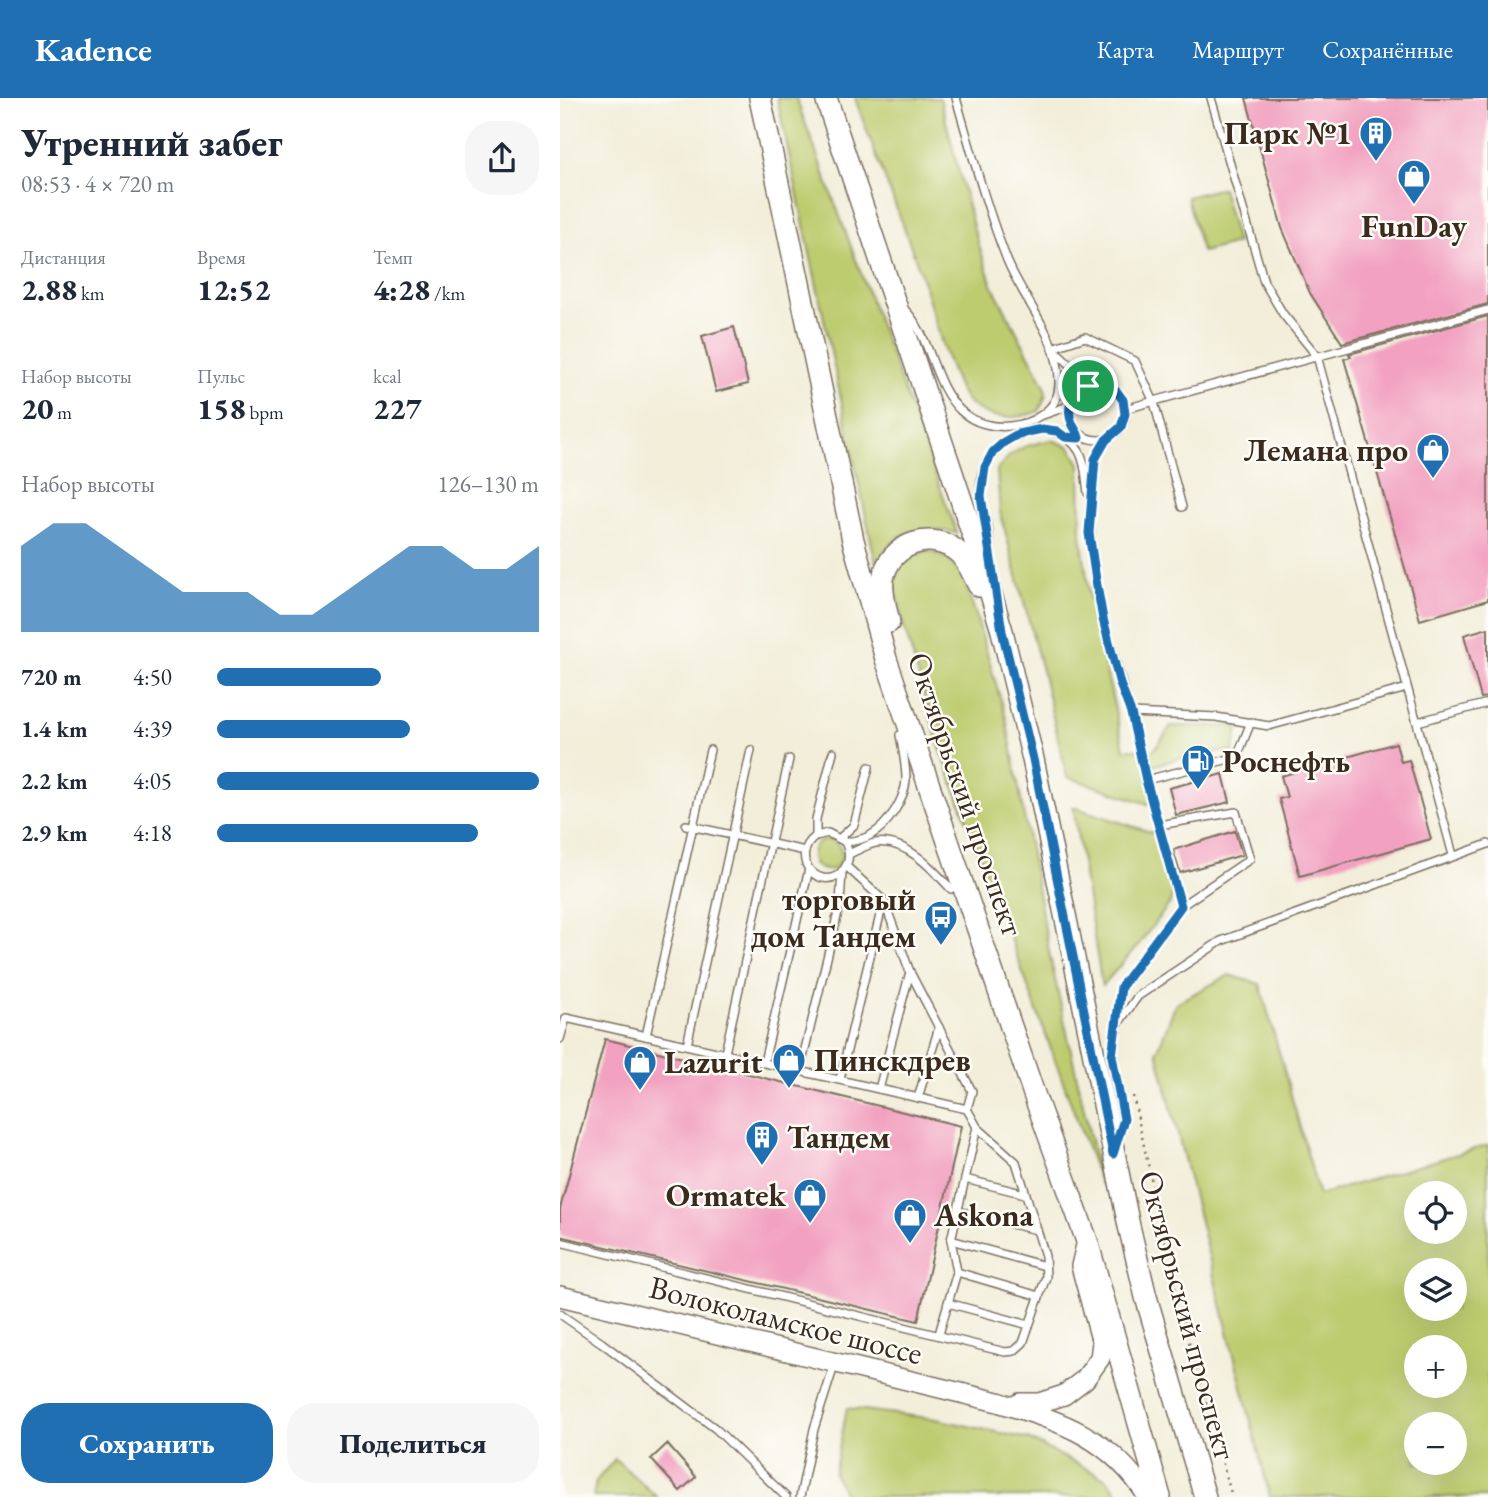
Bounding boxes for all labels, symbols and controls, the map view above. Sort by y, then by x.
text: Kadence [35,28,152,71]
text: Карта [1097,34,1154,65]
text: Маршрут [1192,34,1284,65]
text: Сохранённые [1322,34,1453,65]
place label: Парк №1 [1224,112,1352,154]
building icon: Парк №1 [1357,114,1395,163]
text: Утренний забег [21,118,283,167]
button: share [465,121,539,195]
shop icon: FunDay [1395,157,1433,206]
text: 08:53 · 4 × 720 m [21,169,174,199]
place label: FunDay [1361,205,1467,247]
text: Дистанция [21,245,106,270]
text: Время [197,245,246,270]
text: Темп [373,245,413,270]
text: 2.88 [21,270,77,309]
text: 12:52 [197,270,270,309]
text: 4:28 [373,270,430,309]
text: km [77,281,105,306]
text: /km [430,281,465,306]
pin [1058,356,1118,416]
text: Набор высоты [21,364,132,389]
text: Пульс [197,364,245,389]
text: kcal [373,364,402,389]
icon: arrive [1069,367,1107,405]
text: 20 [21,389,53,428]
text: 158 [197,389,246,428]
text: 227 [373,389,422,428]
text: m [53,400,72,425]
text: bpm [246,400,284,425]
place label: Лемана про [1243,429,1408,471]
shop icon: Лемана про [1414,431,1452,480]
text: Набор высоты [21,469,155,499]
text: 126–130 m [438,469,539,499]
street label: Октябрьский проспект [898,647,1034,941]
text: 720 m [21,662,82,692]
text: 4:50 [133,662,172,692]
text: 1.4 km [21,714,88,744]
text: 4:39 [133,714,172,744]
place label: Роснефть [1222,740,1350,782]
fuel station icon: Роснефть [1179,742,1217,791]
text: 2.2 km [21,766,88,796]
text: 4:05 [133,766,172,796]
text: 2.9 km [21,818,88,848]
text: 4:18 [133,818,172,848]
place label: торговый дом Тандем [751,878,916,957]
bus stop icon: торговый дом Тандем [922,898,960,947]
place label: Пинскдрев [814,1039,971,1081]
place label: Lazurit [664,1041,762,1083]
shop icon: Пинскдрев [770,1041,808,1090]
shop icon: Lazurit [621,1043,659,1092]
place label: Тандем [787,1116,891,1158]
building icon: Тандем [743,1118,781,1167]
street label: Октябрьский проспект [1129,1166,1247,1464]
place label: Ormatek [666,1174,787,1216]
shop icon: Ormatek [791,1176,829,1225]
map controls [1404,1181,1467,1475]
button: locate [1404,1181,1467,1244]
place label: Askona [933,1194,1035,1236]
shop icon: Askona [891,1196,929,1245]
button: layers [1404,1258,1467,1321]
street label: Волоколамское шоссе [645,1266,927,1374]
button: + [1404,1335,1467,1398]
button: Сохранить [21,1403,273,1483]
button: Поделиться [287,1403,539,1483]
button: − [1404,1412,1467,1475]

